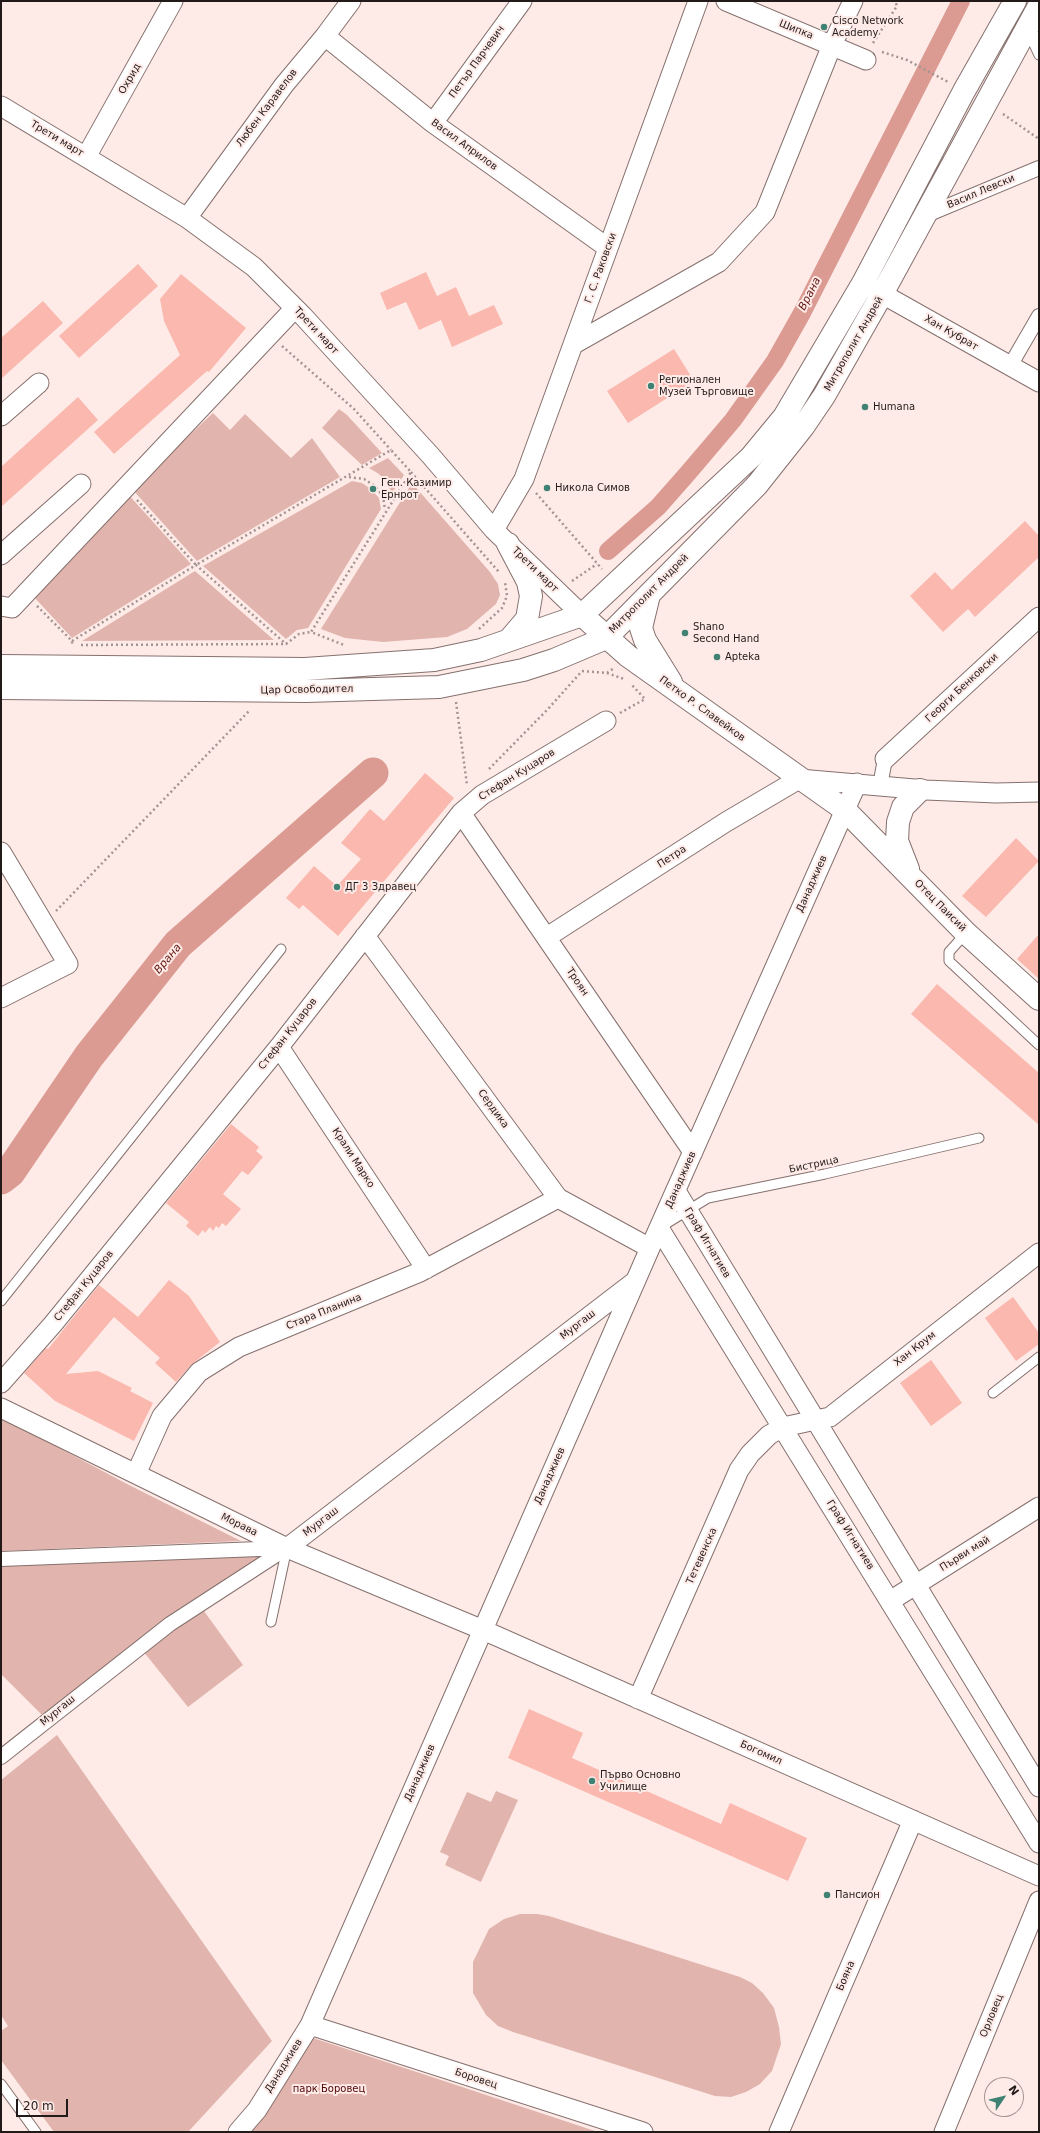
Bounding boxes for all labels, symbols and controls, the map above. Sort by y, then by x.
place label: Cisco Network Academy [832,15,904,38]
street label: Шипка [777,18,815,42]
marker: Cisco Network Academy [819,22,829,32]
street label: Петър Парчевич [447,24,507,100]
street label: Охрид [116,61,144,97]
street label: Любен Каравелов [234,67,300,149]
street label: Васил Априлов [428,117,500,173]
street label: Трети март [28,118,86,160]
street label: Васил Левски [945,172,1017,212]
street label: Г. С. Раковски [583,231,619,305]
water label: Врана [796,275,824,313]
street label: Митрополит Андрей [822,295,886,393]
street label: Трети март [291,305,341,357]
street label: Хан Кубрат [922,313,980,353]
place label: Регионален Музей Търговище [659,374,754,398]
marker: Регионален Музей Търговище [646,381,656,391]
place label: Humana [873,401,915,413]
marker: Humana [860,402,870,412]
place label: Ген. Казимир Ернрот [381,477,452,500]
place label: Никола Симов [555,482,630,494]
marker: Никола Симов [542,483,552,493]
marker: Ген. Казимир Ернрот [368,484,378,494]
street label: Трети март [509,545,561,595]
street label: Митрополит Андрей [607,552,691,636]
place label: Shano Second Hand [693,621,759,644]
marker: Shano Second Hand [680,628,690,638]
place label: Apteka [725,651,760,663]
street label: Георги Бенковски [923,651,1001,725]
marker: Apteka [712,652,722,662]
street label: Петко Р. Славейков [657,674,747,744]
street label: Цар Освободител [260,683,354,697]
street label: Стефан Куцаров [477,747,557,803]
street label: Петра [655,843,689,871]
street label: Данаджиев [794,854,830,914]
street label: Отец Паисий [912,878,968,934]
place label: ДГ 3 Здравец [345,881,416,893]
marker: ДГ 3 Здравец [332,882,342,892]
water label: Врана [152,941,184,977]
street label: Троян [563,966,591,998]
street label: Стефан Куцаров [256,996,320,1072]
street label: Сердика [475,1087,511,1131]
street label: Крали Марко [329,1126,377,1190]
street label: Данаджиев [663,1150,699,1210]
street label: Бистрица [788,1154,840,1176]
street label: Граф Игнатиев [681,1206,733,1280]
street label: Стефан Куцаров [52,1248,116,1324]
street label: Стара Планина [285,1291,363,1333]
street label: Мургаш [558,1308,598,1342]
street label: Хан Крум [892,1329,938,1369]
street label: Данаджиев [532,1446,568,1506]
street label: Граф Игнатиев [824,1498,876,1572]
street label: Мургаш [301,1505,341,1539]
street label: Морава [219,1511,259,1539]
street label: Тетевенска [684,1526,720,1586]
street label: Първи май [938,1534,992,1574]
street label: Мургаш [38,1693,78,1729]
street label: Богомил [738,1738,784,1768]
street label: Данаджиев [402,1743,438,1803]
place label: Първо Основно Училище [600,1769,681,1792]
marker: Първо Основно Училище [587,1776,597,1786]
place label: Пансион [835,1889,880,1901]
marker: Пансион [822,1890,832,1900]
street label: Бояна [834,1959,858,1993]
street label: Орловец [978,1993,1006,2039]
street label: Данаджиев [263,2037,305,2095]
street label: Боровец [453,2066,499,2092]
north arrow [984,2077,1024,2117]
park label: парк Боровец [293,2083,365,2095]
text: N [1005,2083,1021,2098]
scale bar [18,2091,70,2117]
text: 20 m [23,2099,54,2113]

